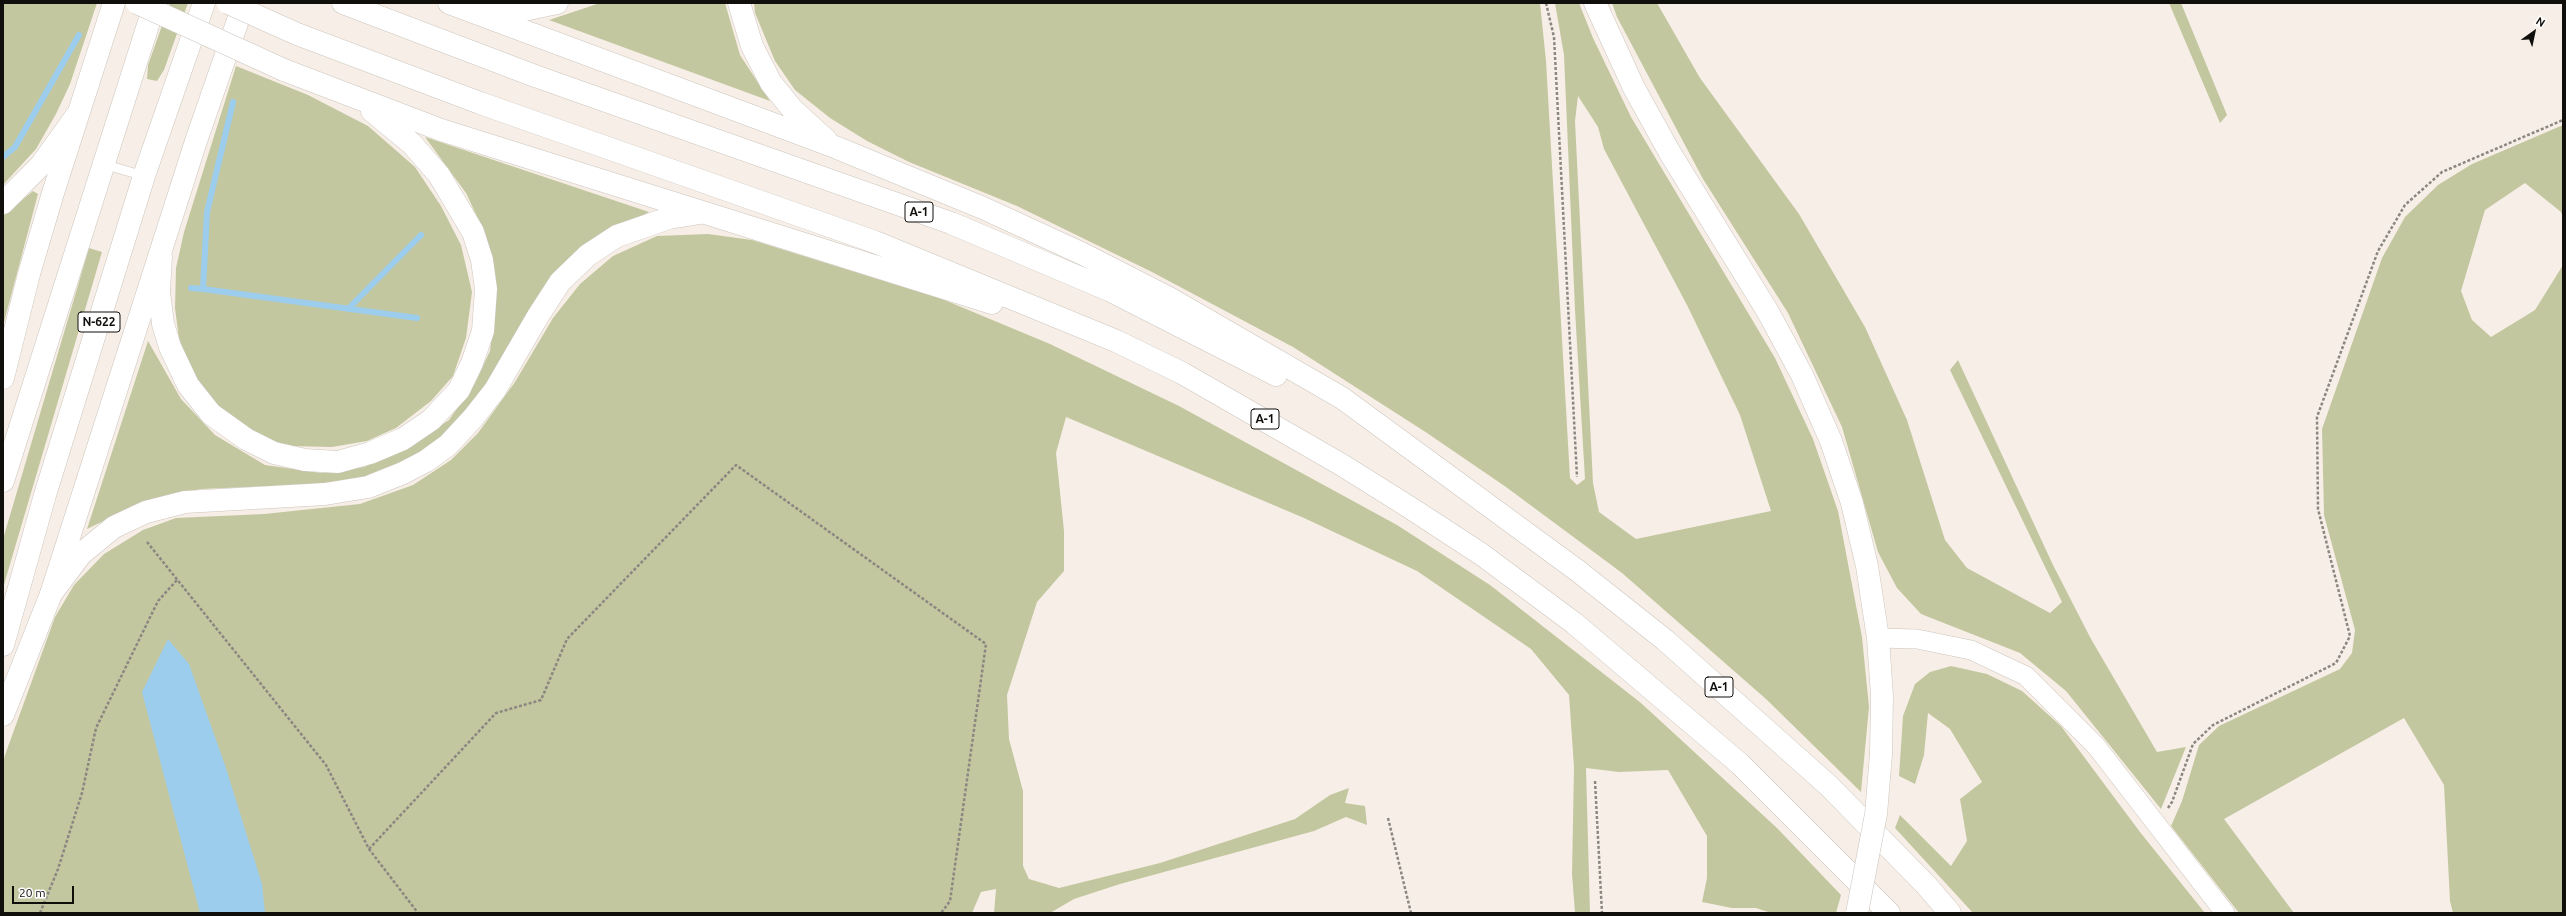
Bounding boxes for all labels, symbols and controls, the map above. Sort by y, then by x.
north arrow [2514,12,2554,52]
text: N [2534,15,2547,29]
road number: A-1 [905,202,933,222]
road number: N-622 [78,312,120,332]
road number: A-1 [1251,409,1279,429]
road number: A-1 [1705,677,1733,697]
scale bar [14,878,76,904]
text: 20 m [19,886,46,899]

